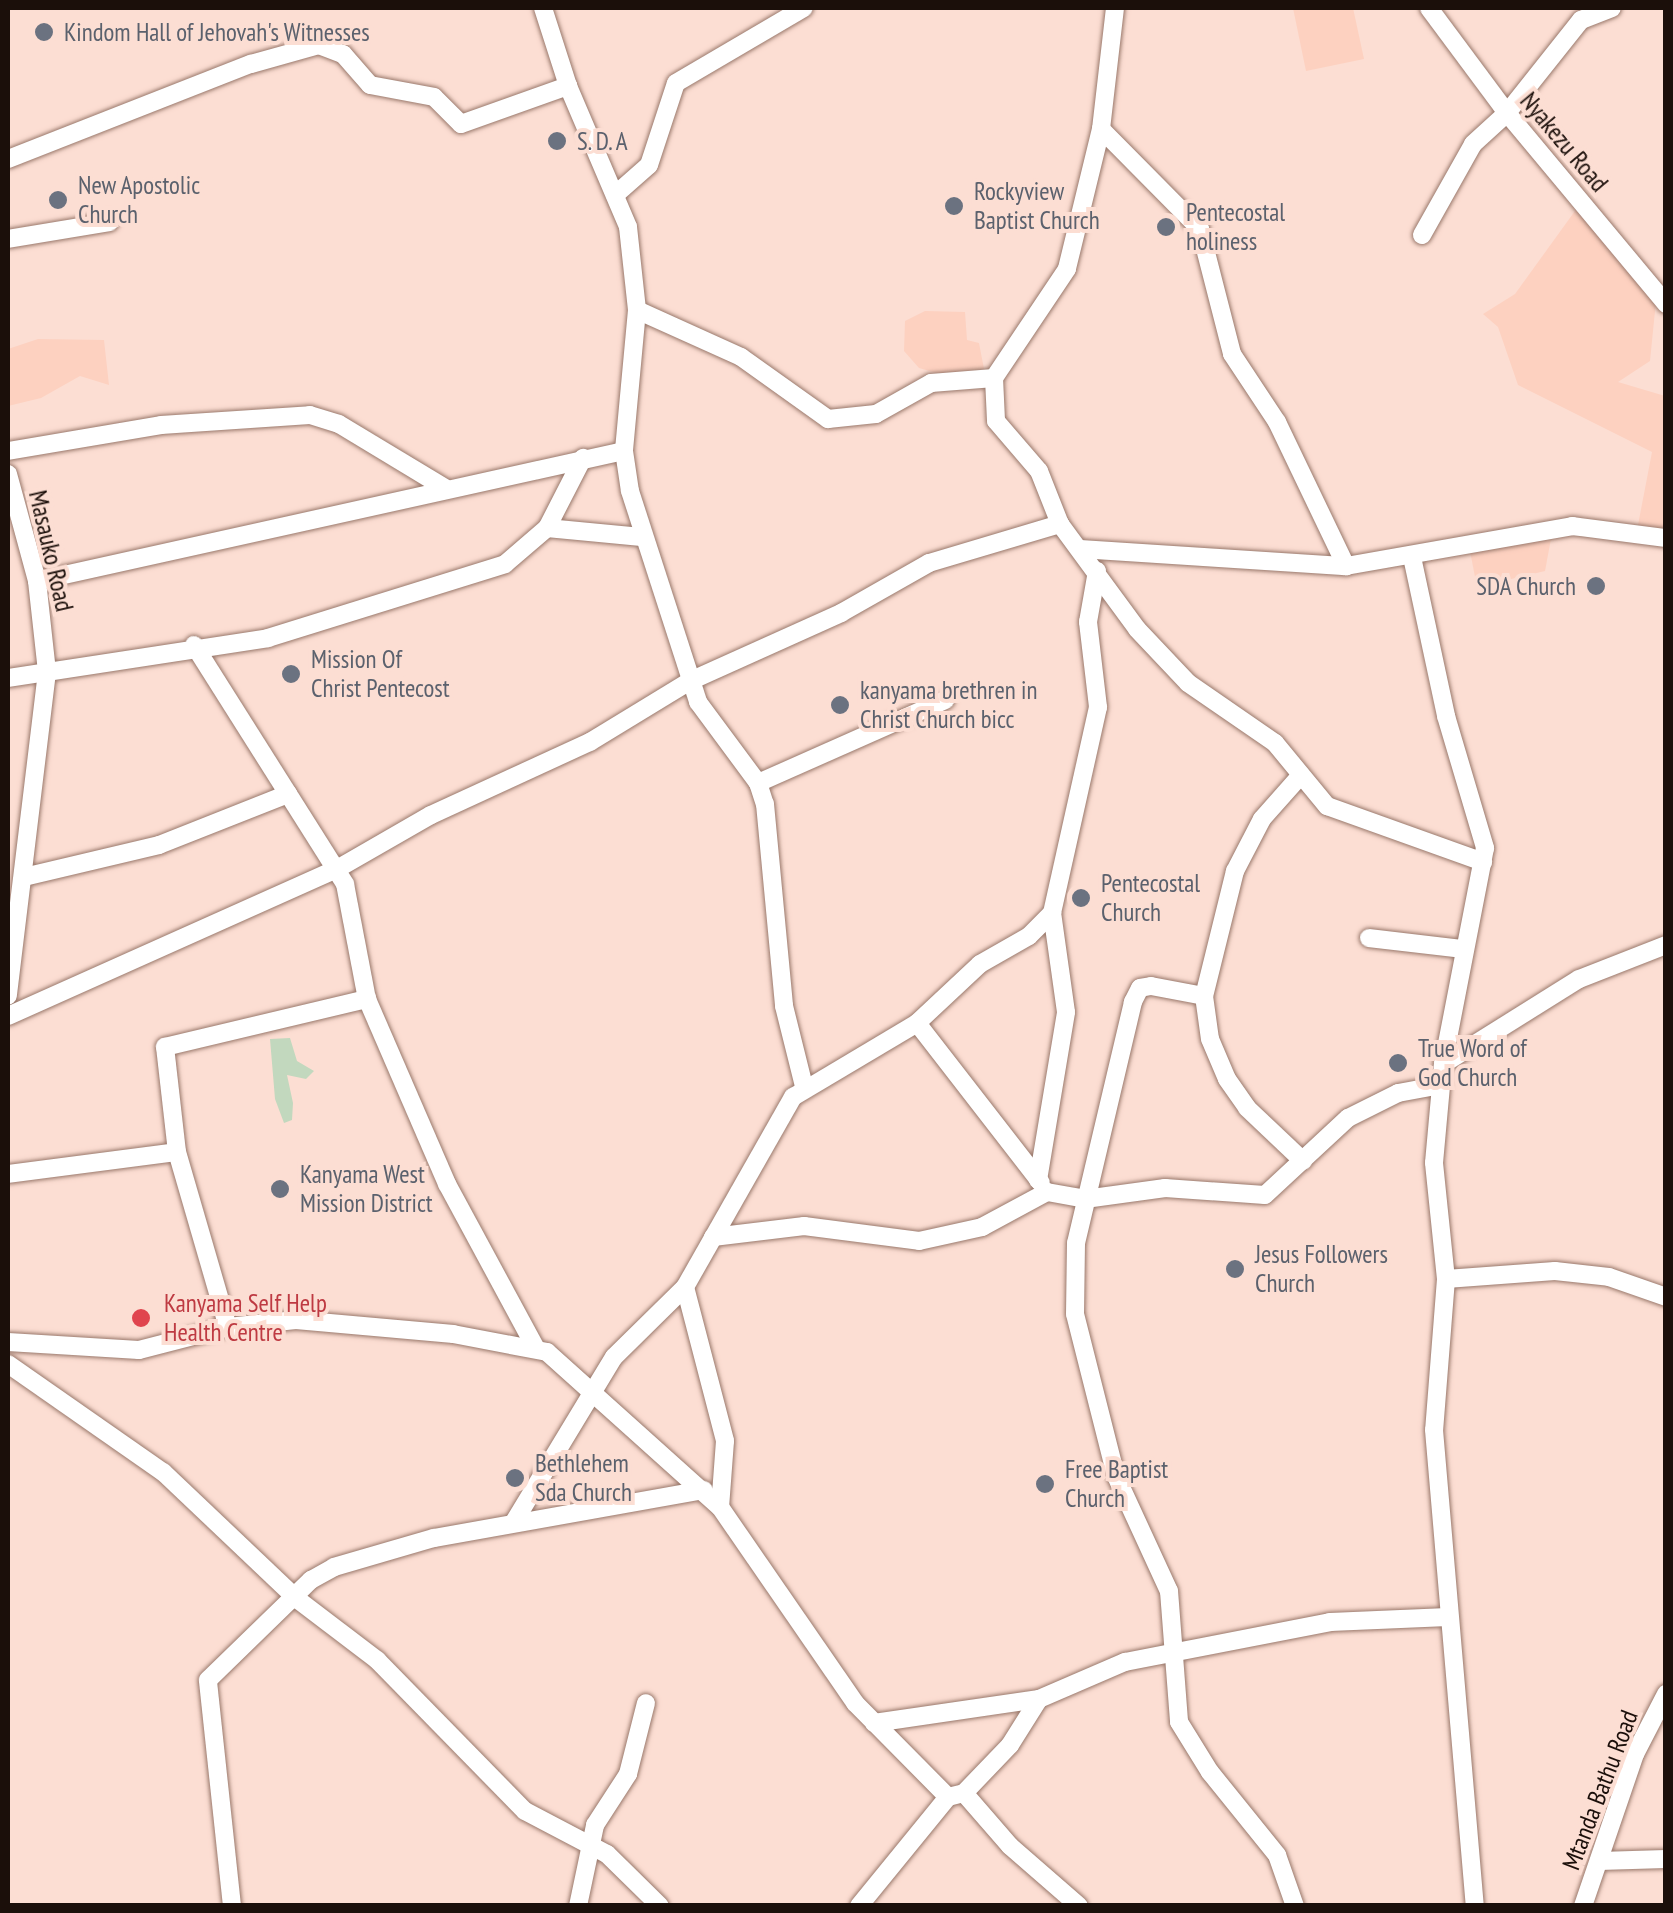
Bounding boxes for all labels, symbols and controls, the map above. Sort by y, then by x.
place label: Kindom Hall of Jehovah's Witnesses [64,17,370,47]
marker: Kindom Hall of Jehovah's Witnesses [33,21,55,43]
street label: Nyakezu Road [1514,86,1614,198]
place label: S. D. A [577,126,632,156]
marker: S. D. A [546,130,568,152]
place label: New Apostolic Church [78,171,201,230]
place label: Rockyview Baptist Church [974,177,1100,236]
marker: New Apostolic Church [47,189,69,211]
marker: Rockyview Baptist Church [943,195,965,217]
place label: Pentecostal holiness [1186,198,1285,257]
marker: Pentecostal holiness [1155,216,1177,238]
street label: Masauko Road [23,487,79,615]
place label: SDA Church [1476,571,1576,601]
marker: SDA Church [1585,575,1607,597]
place label: Mission Of Christ Pentecost [311,645,450,704]
marker: Mission Of Christ Pentecost [280,663,302,685]
place label: kanyama brethren in Christ Church bicc [860,676,1037,735]
marker: kanyama brethren in Christ Church bicc [829,694,851,716]
place label: Pentecostal Church [1101,869,1200,928]
marker: Pentecostal Church [1070,887,1092,909]
place label: True Word of God Church [1418,1034,1527,1093]
marker: True Word of God Church [1387,1052,1409,1074]
place label: Kanyama West Mission District [300,1160,433,1219]
marker: Kanyama West Mission District [269,1178,291,1200]
place label: Jesus Followers Church [1255,1240,1388,1299]
marker: Jesus Followers Church [1224,1258,1246,1280]
place label: Kanyama Self Help Health Centre [164,1289,327,1348]
marker: Kanyama Self Help Health Centre [128,1305,154,1331]
place label: Bethlehem Sda Church [535,1449,632,1508]
place label: Free Baptist Church [1065,1455,1168,1514]
marker: Bethlehem Sda Church [504,1467,526,1489]
marker: Free Baptist Church [1034,1473,1056,1495]
street label: Mtanda Bathu Road [1556,1706,1644,1874]

